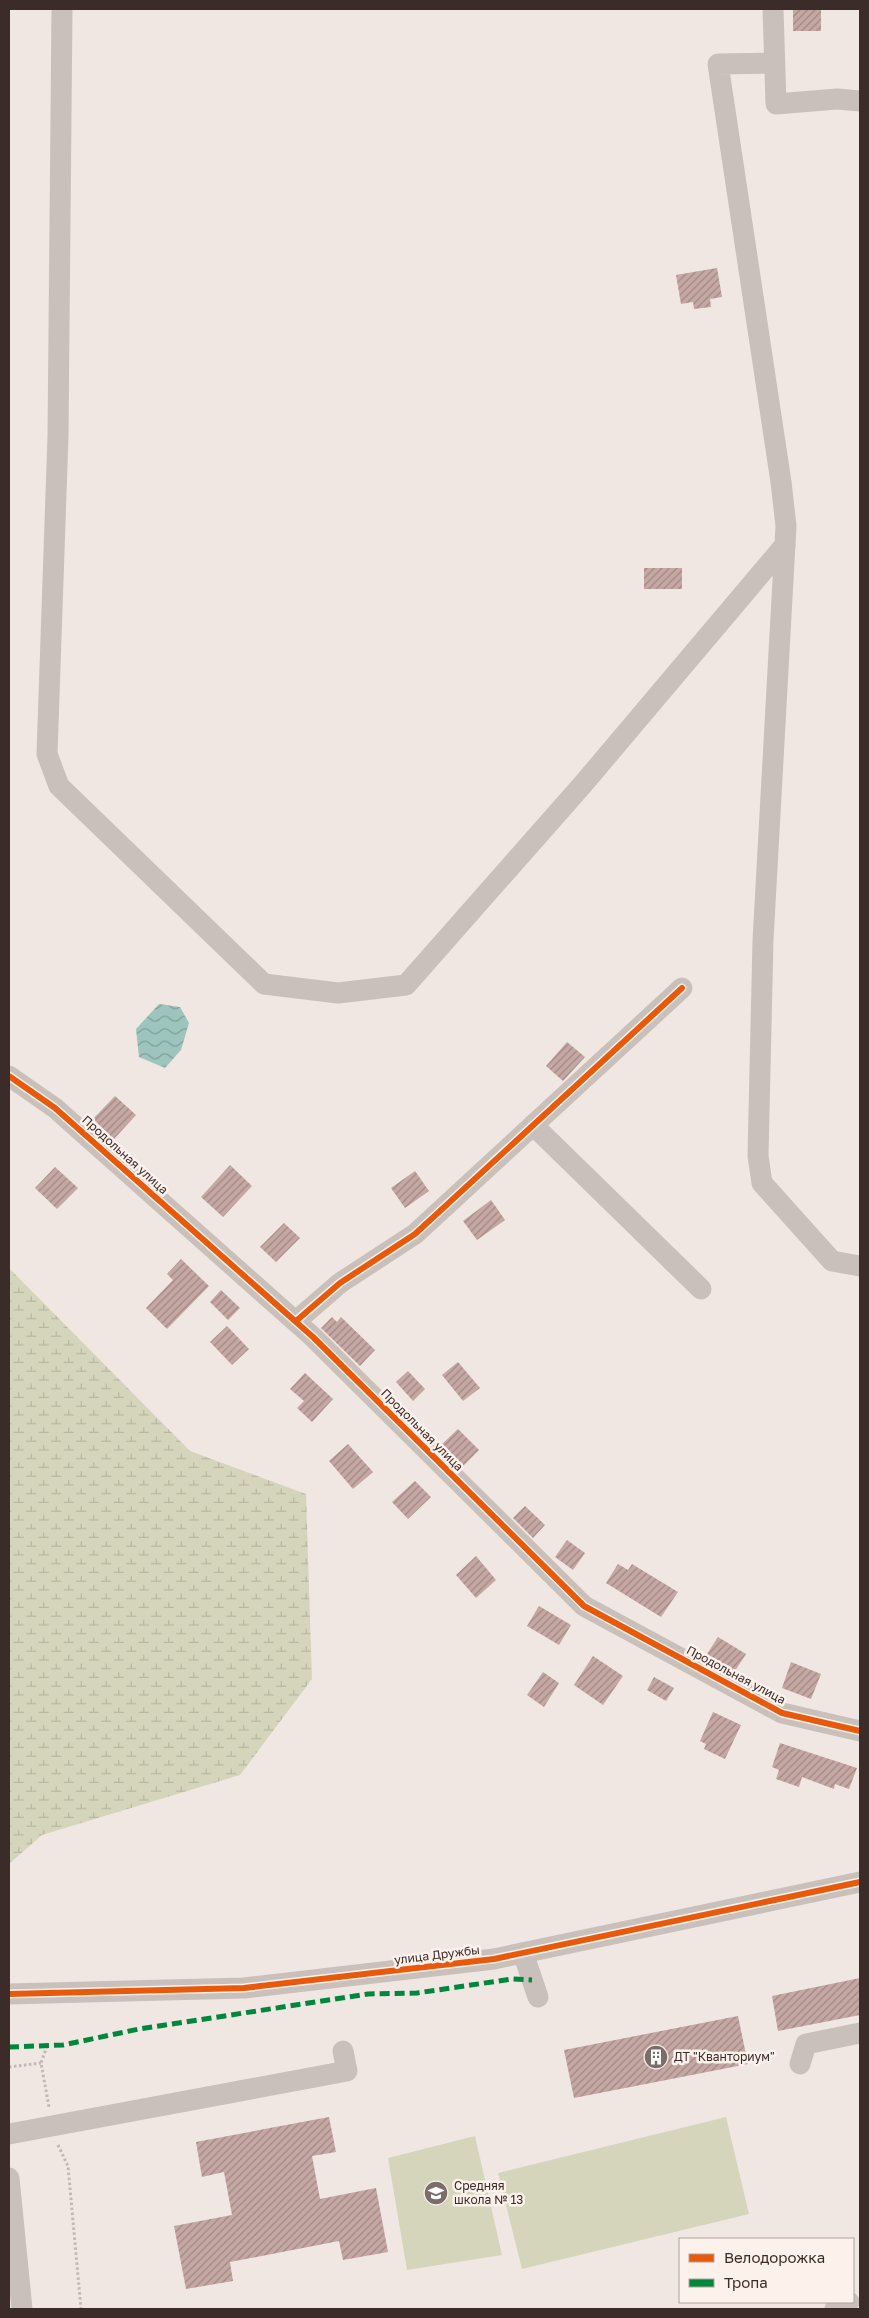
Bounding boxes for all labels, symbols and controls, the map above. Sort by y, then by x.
street label: Продольная улица [79,1112,171,1197]
street label: Продольная улица [378,1385,467,1474]
street label: Продольная улица [684,1642,788,1707]
street label: улица Дружбы [393,1942,481,1967]
building icon: ДТ "Кванториум" [643,2044,669,2070]
place label: ДТ "Кванториум" [674,2049,775,2064]
place label: Средняя школа № 13 [454,2178,523,2207]
school or university icon: Средняя школа № 13 [423,2180,449,2206]
legend [679,2238,854,2303]
text: Велодорожка [724,2248,825,2266]
text: Тропа [724,2273,768,2291]

